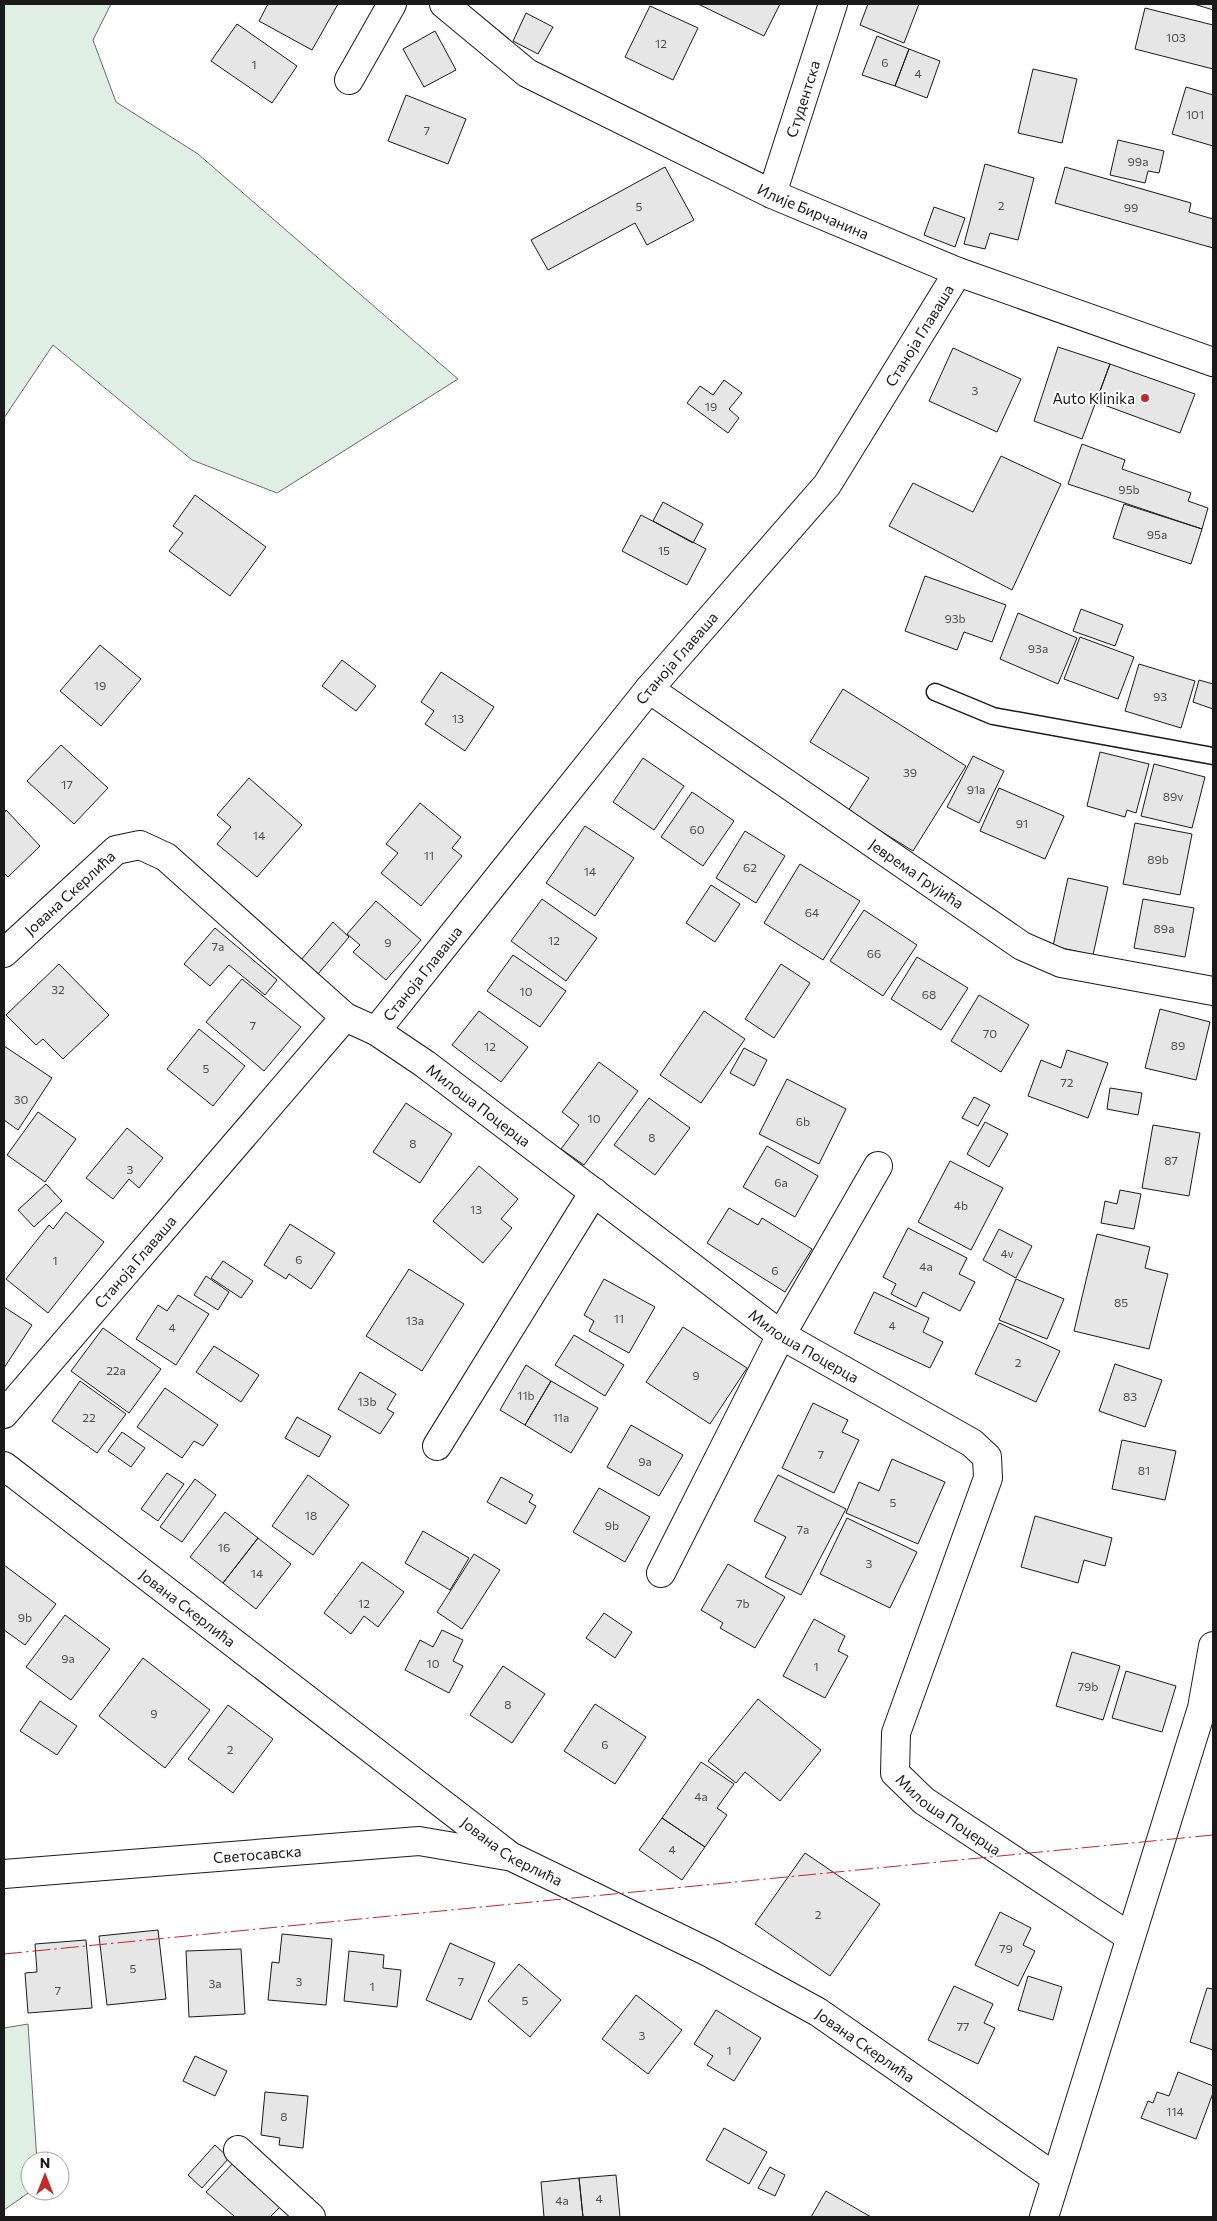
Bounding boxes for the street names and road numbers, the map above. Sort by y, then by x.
street label: Студентска [782,58,823,140]
street label: Илије Бирчанина [755,179,872,243]
street label: Станоја Главаша [881,281,957,390]
street label: Станоја Главаша [631,608,721,708]
street label: Јеврема Грујића [866,835,967,912]
street label: Јована Скерлића [21,847,119,939]
street label: Станоја Главаша [379,922,465,1024]
street label: Милоша Поцерца [423,1060,534,1150]
street label: Станоја Главаша [90,1212,180,1312]
street label: Милоша Поцерца [745,1305,862,1386]
street label: Јована Скерлића [136,1565,239,1650]
street label: Милоша Поцерца [892,1770,1005,1858]
street label: Јована Скерлића [458,1813,566,1889]
street label: Светосавска [212,1841,302,1866]
street label: Јована Скерлића [812,2004,918,2086]

